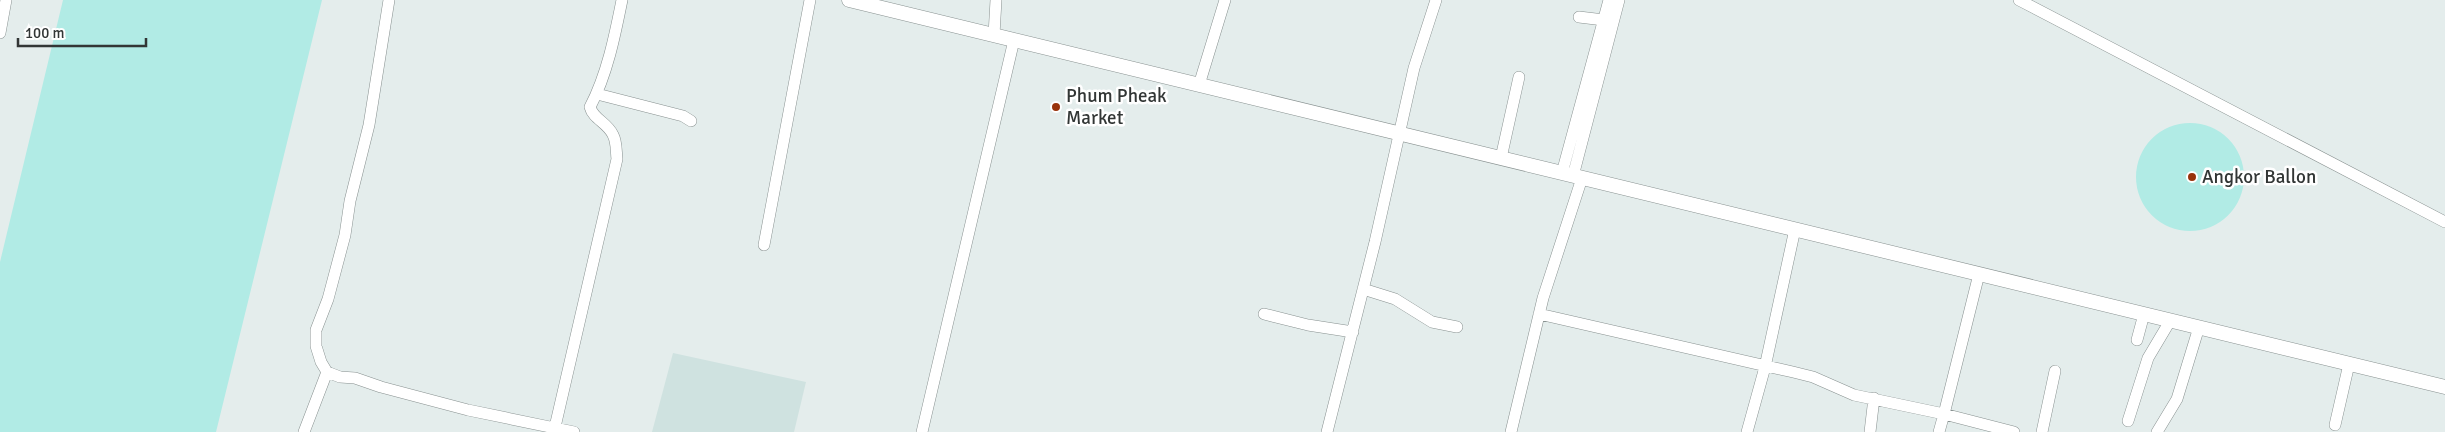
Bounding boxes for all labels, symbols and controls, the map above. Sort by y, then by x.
scale bar [18,15,145,47]
text: 100 m [25,24,65,42]
place label: Phum Pheak Market [1066,84,1167,130]
marker: Phum Pheak Market [1050,101,1062,113]
place label: Angkor Ballon [2202,165,2316,189]
marker: Angkor Ballon [2186,171,2198,183]

